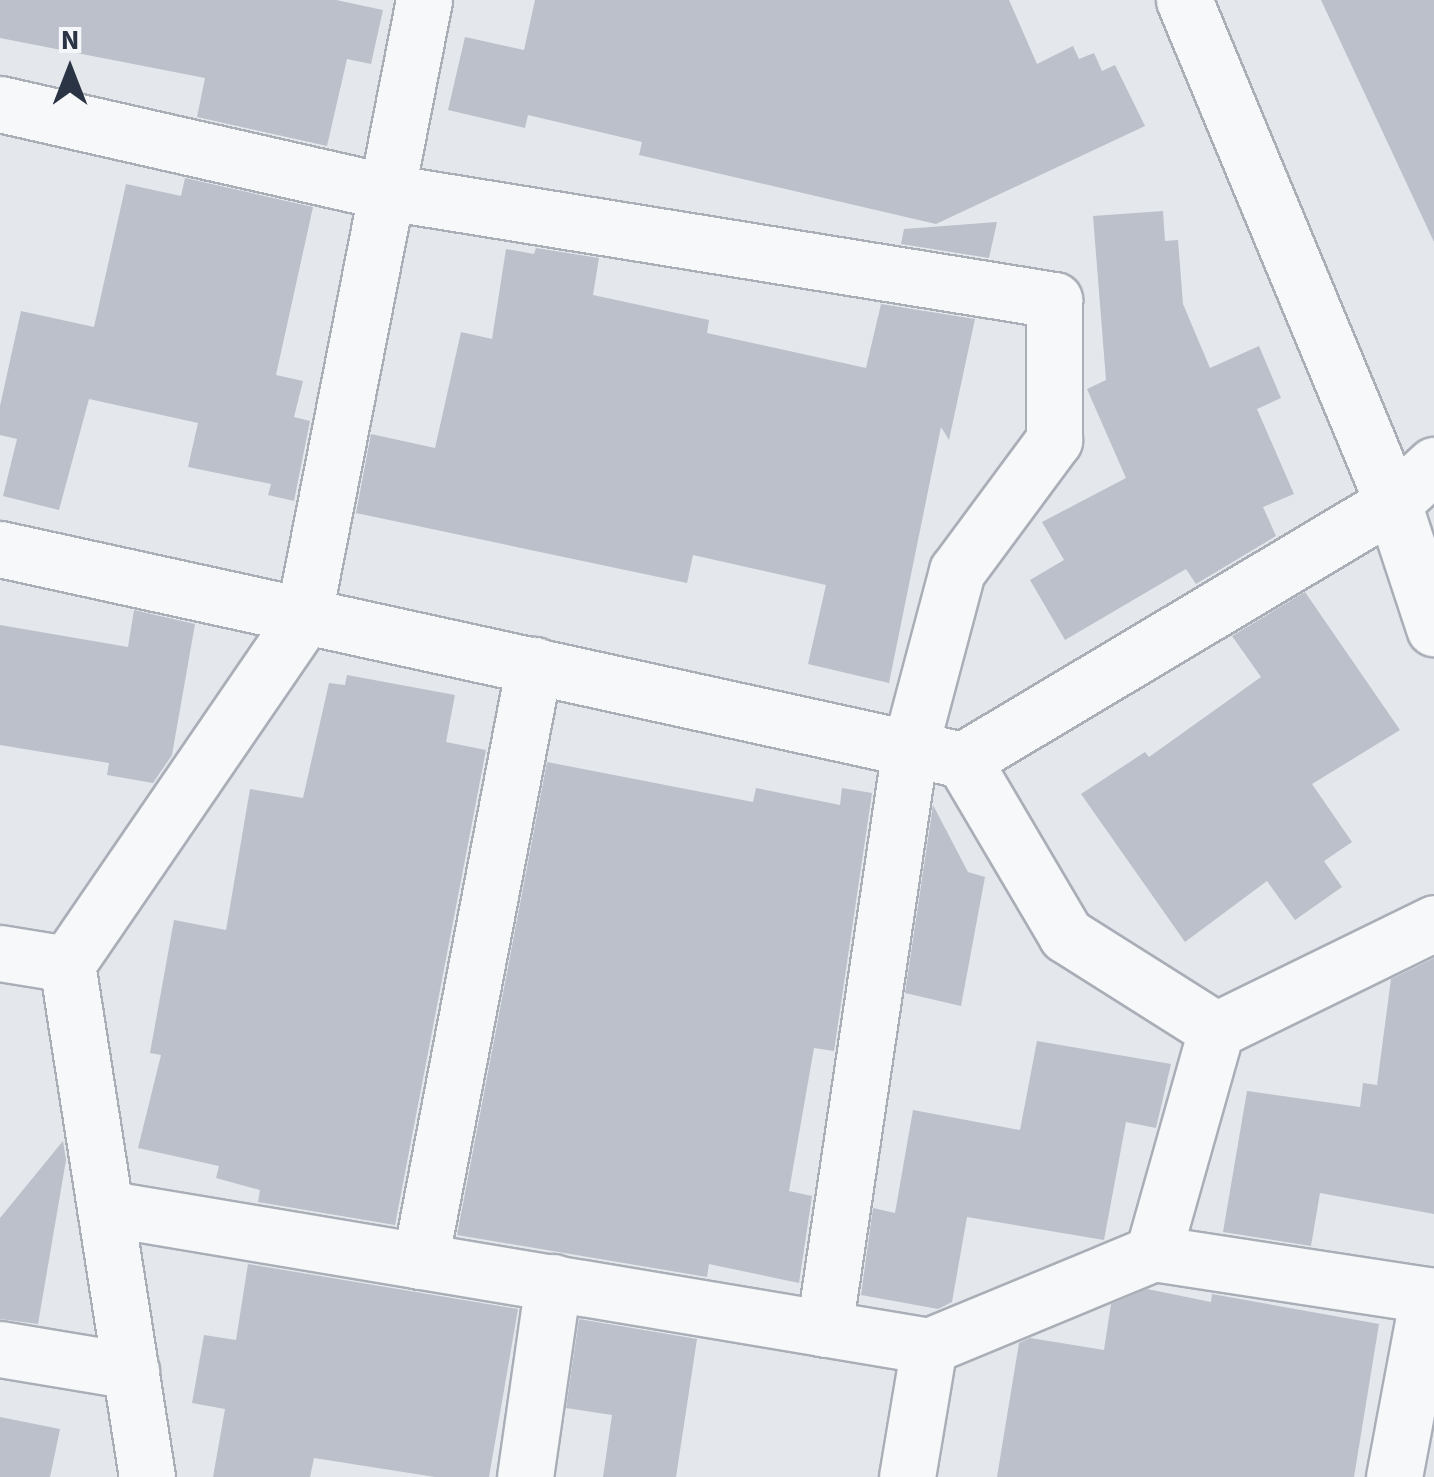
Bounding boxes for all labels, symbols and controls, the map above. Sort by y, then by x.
north arrow [20,20,120,120]
text: N [61,20,79,60]

